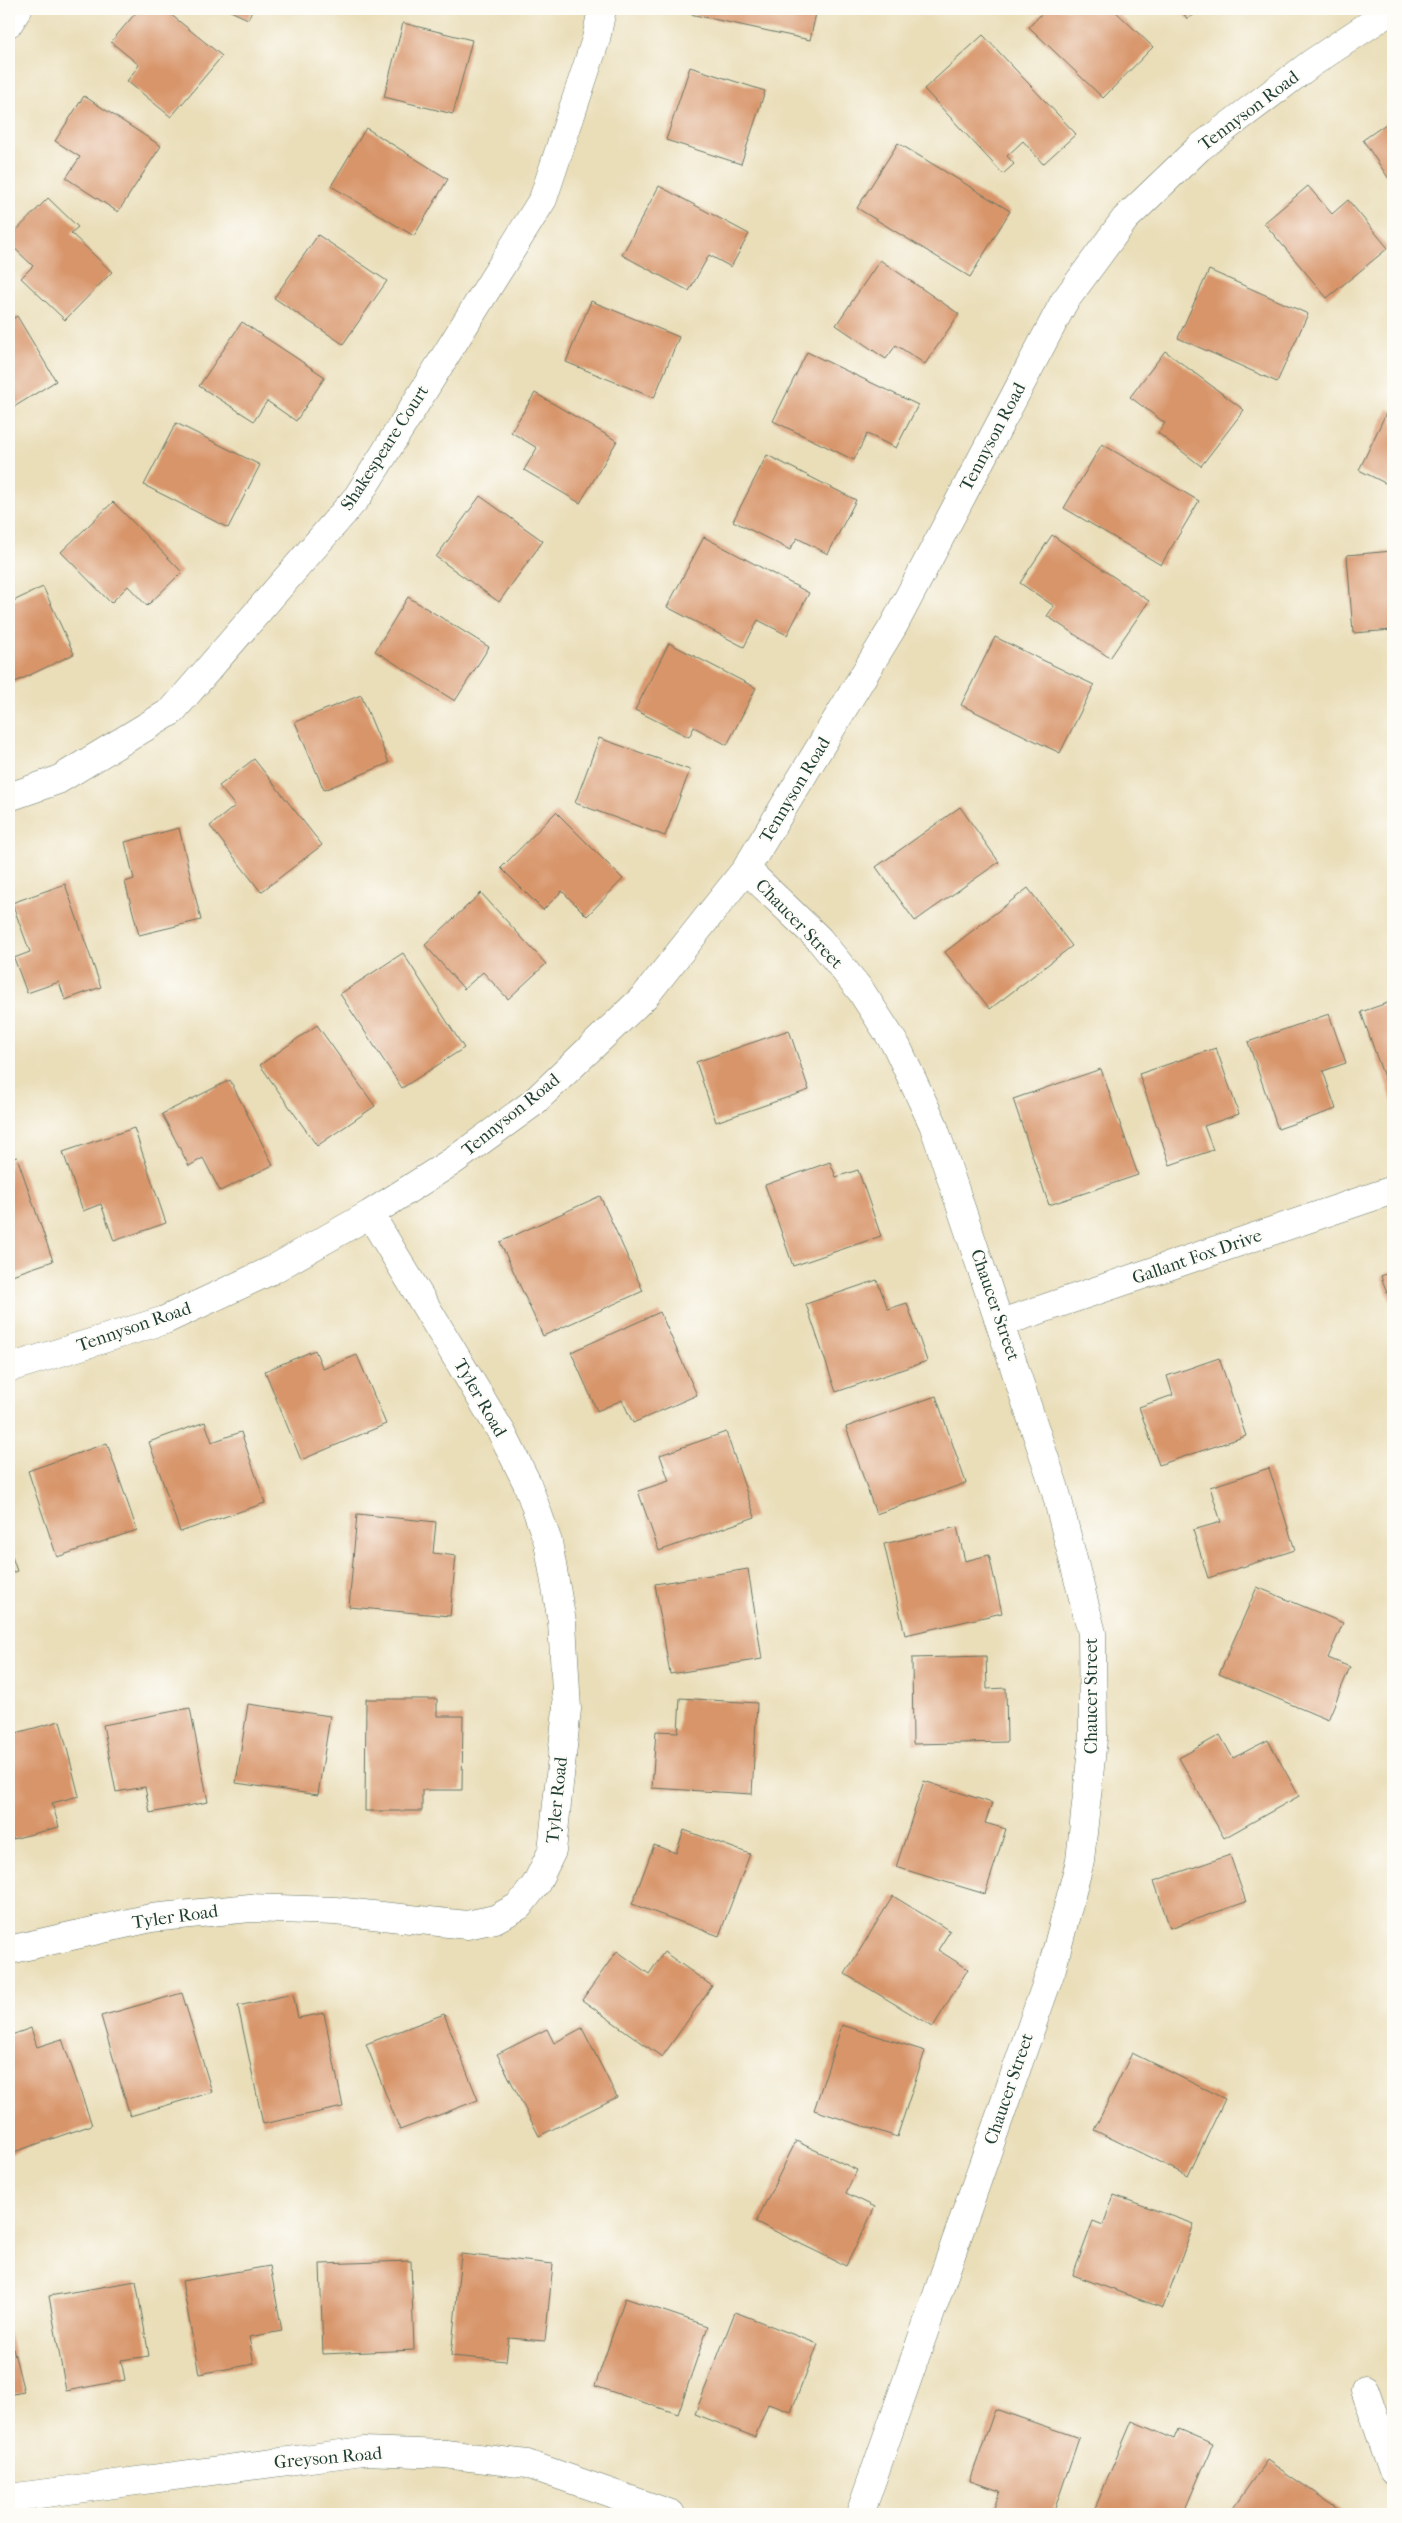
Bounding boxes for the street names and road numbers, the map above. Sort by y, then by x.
street label: Tennyson Road [1195,67,1303,155]
street label: Tennyson Road [956,379,1030,495]
street label: Shakespeare Court [337,381,434,515]
street label: Tennyson Road [755,733,835,847]
street label: Chaucer Street [751,875,847,974]
street label: Tennyson Road [458,1069,564,1161]
street label: Gallant Fox Drive [1130,1225,1265,1289]
street label: Chaucer Street [966,1247,1024,1364]
street label: Tennyson Road [74,1298,194,1356]
street label: Tyler Road [449,1355,511,1441]
street label: Chaucer Street [1081,1637,1102,1754]
street label: Tyler Road [542,1756,572,1844]
street label: Tyler Road [131,1901,220,1933]
street label: Chaucer Street [980,2030,1038,2147]
street label: Greyson Road [273,2443,383,2473]

